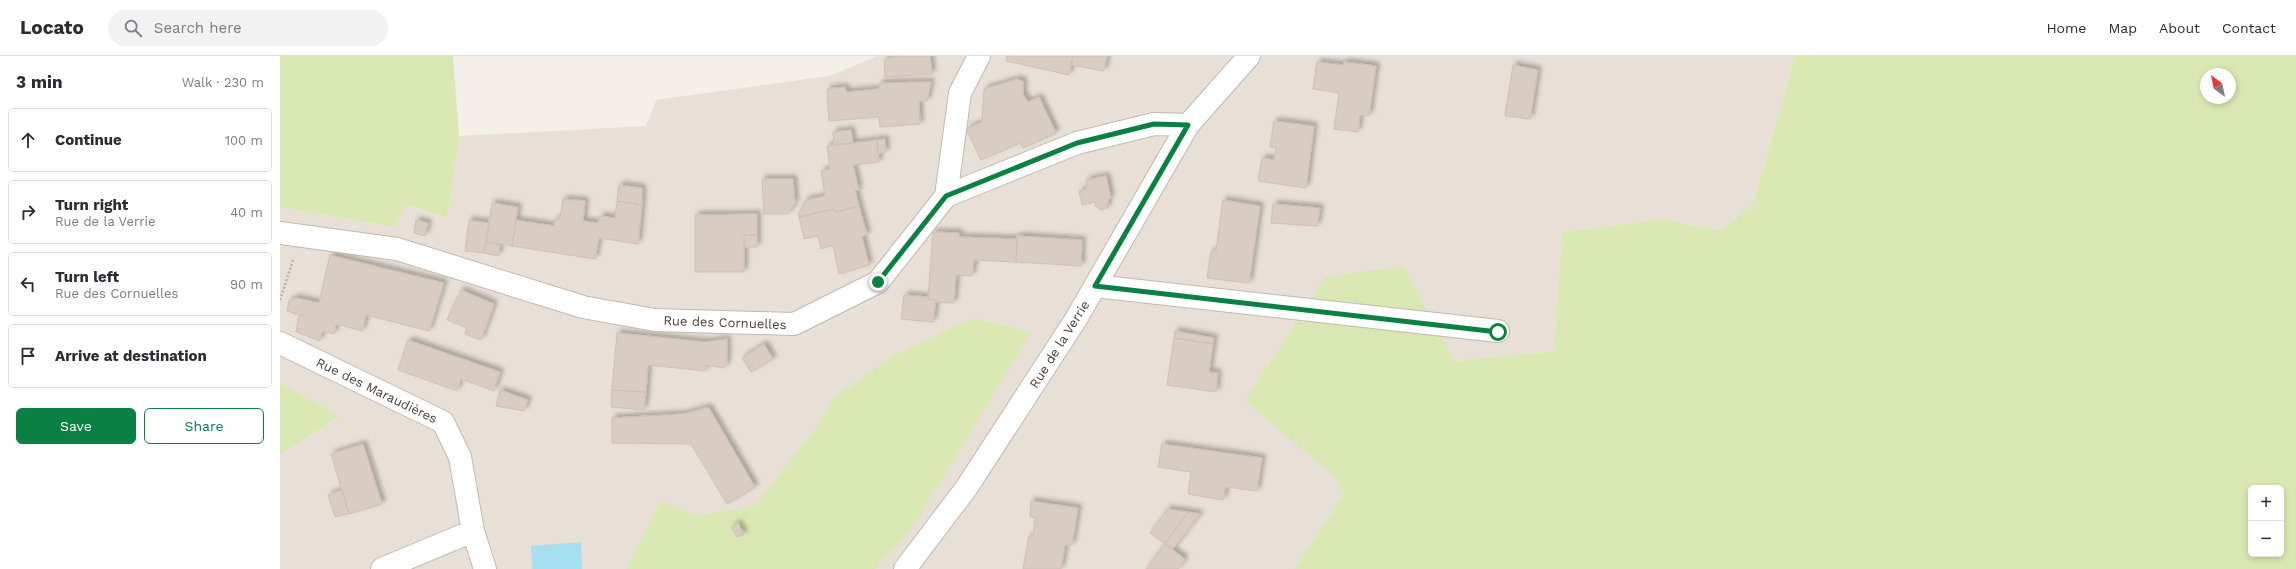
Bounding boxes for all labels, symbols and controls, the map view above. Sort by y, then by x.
search box [108,10,388,46]
text: Locato [20,16,84,39]
icon: search [122,17,144,39]
text: Search here [154,19,242,37]
text: Home [2046,20,2086,36]
text: Map [2108,20,2137,36]
text: About [2159,20,2200,36]
text: Contact [2222,20,2276,36]
north arrow [2200,68,2236,104]
text: 3 min [16,72,62,92]
text: Walk · 230 m [182,75,264,90]
icon: ahead [17,129,39,151]
text: Continue [55,131,122,149]
text: 100 m [225,133,263,148]
text: Turn right [55,196,128,214]
icon: right [17,201,39,223]
text: 40 m [230,205,263,220]
text: Rue de la Verrie [55,214,155,229]
text: Turn left [55,268,119,286]
icon: left [17,273,39,295]
route end [869,273,887,291]
text: 90 m [230,277,263,292]
text: Rue des Cornuelles [55,286,178,301]
street label: Rue de la Verrie [1026,298,1092,391]
street label: Rue des Cornuelles [663,313,787,332]
route start [1489,323,1507,341]
icon: arrive [17,345,39,367]
text: Arrive at destination [55,347,207,365]
street label: Rue des Maraudières [314,355,440,426]
button: Save [16,408,136,444]
button: Share [144,408,264,444]
map controls [2248,485,2284,557]
button: + [2248,485,2284,521]
button: − [2248,521,2284,557]

